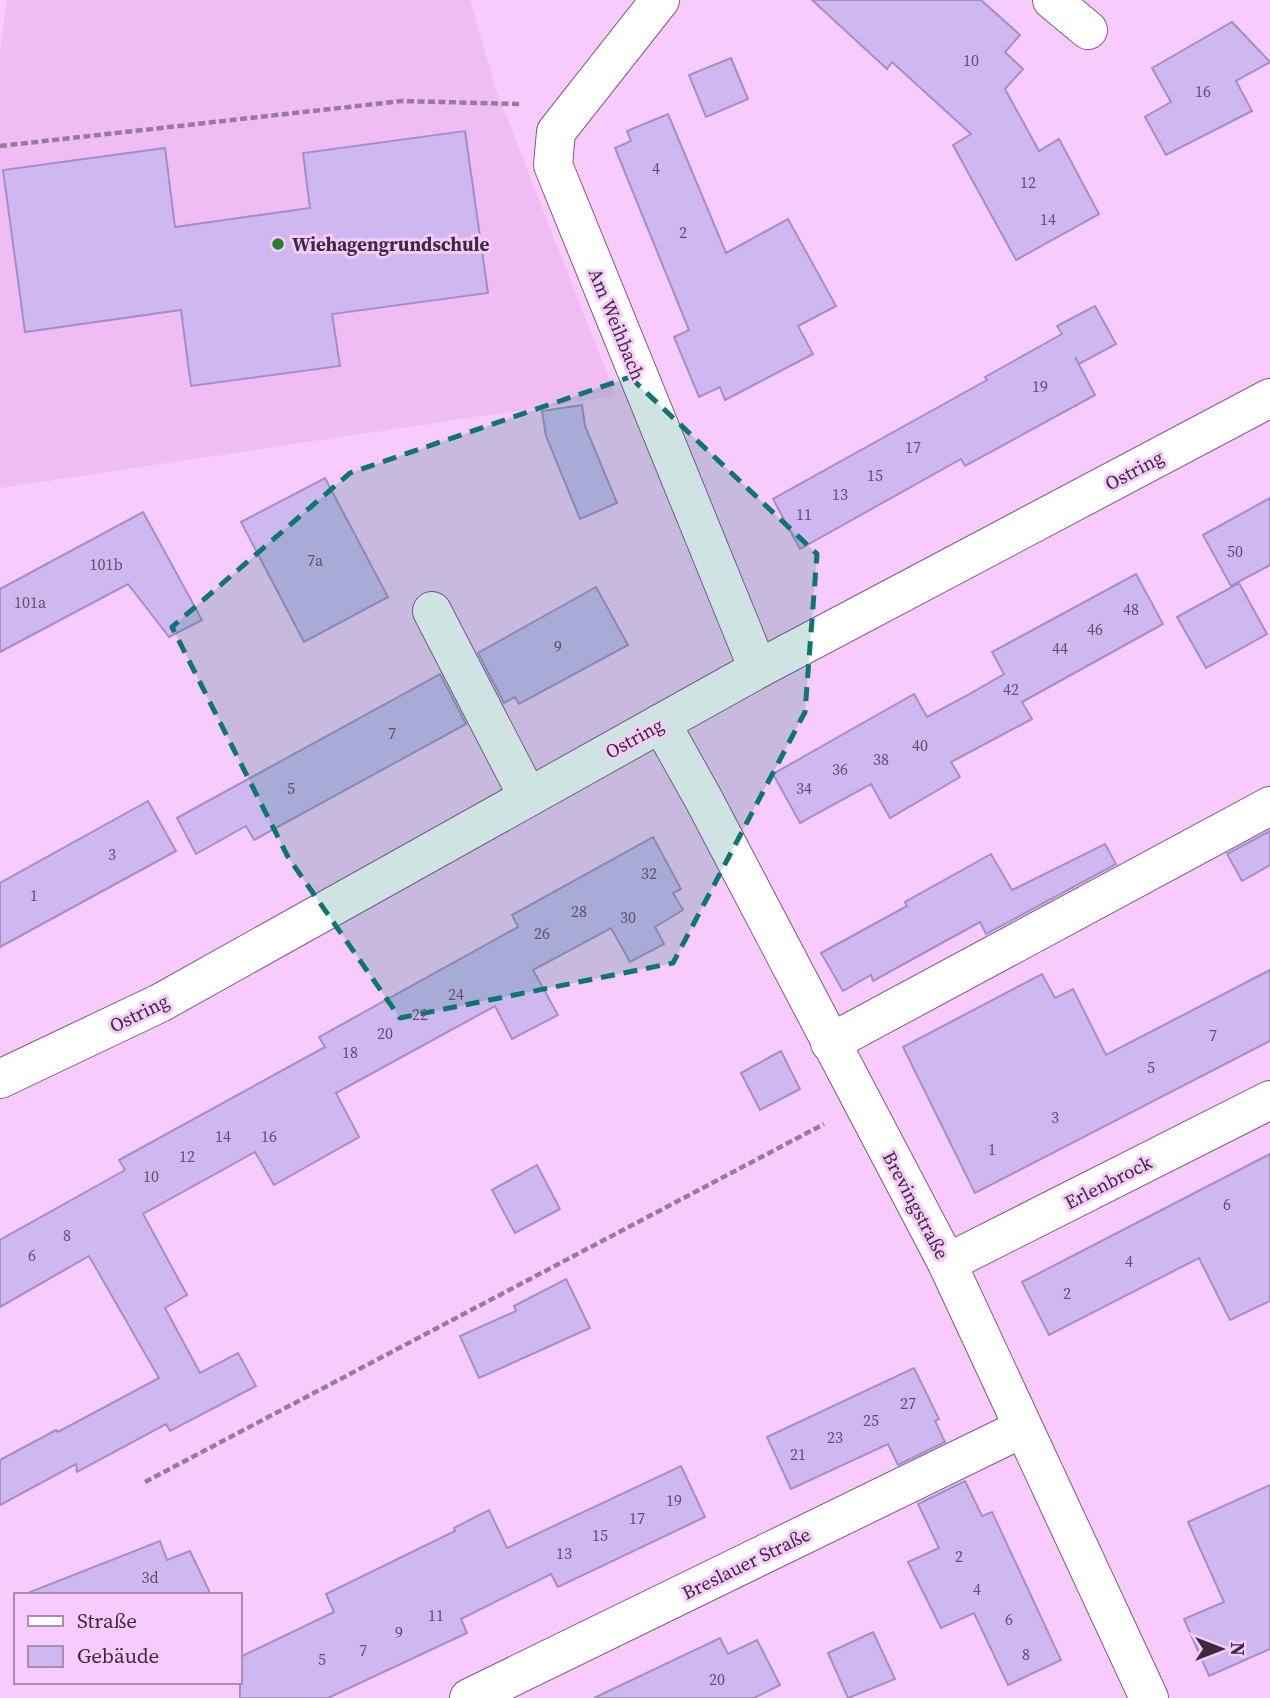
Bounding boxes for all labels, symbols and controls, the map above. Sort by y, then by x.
house number: 10 [963,49,979,71]
house number: 16 [1195,80,1211,102]
house number: 4 [652,157,660,179]
house number: 12 [1020,171,1036,193]
house number: 14 [1040,208,1056,230]
house number: 2 [679,221,687,243]
place label: Wiehagengrundschule [292,231,490,257]
marker: Wiehagengrundschule [270,236,286,252]
street label: Am Weihbach [583,264,651,384]
house number: 19 [1032,375,1048,397]
house number: 17 [905,436,921,458]
street label: Ostring [1100,444,1168,496]
house number: 15 [867,464,883,486]
house number: 13 [832,483,848,505]
house number: 11 [796,503,812,525]
house number: 50 [1227,540,1243,562]
house number: 7a [307,549,324,571]
house number: 101b [89,553,123,575]
house number: 101a [14,591,47,613]
house number: 48 [1123,598,1139,620]
house number: 46 [1087,618,1103,640]
house number: 9 [554,635,562,657]
house number: 44 [1052,637,1068,659]
house number: 42 [1003,678,1019,700]
street label: Ostring [600,711,668,765]
house number: 7 [388,722,396,744]
house number: 40 [912,734,928,756]
house number: 38 [873,748,889,770]
house number: 36 [832,758,848,780]
house number: 5 [287,777,295,799]
house number: 34 [796,777,812,799]
house number: 3 [108,843,116,865]
house number: 32 [641,862,657,884]
house number: 1 [30,884,38,906]
house number: 28 [571,900,587,922]
house number: 30 [620,906,636,928]
house number: 26 [534,922,550,944]
house number: 24 [448,983,464,1005]
street label: Ostring [105,987,173,1038]
house number: 22 [412,1003,428,1025]
house number: 20 [377,1022,393,1044]
house number: 7 [1209,1024,1217,1046]
house number: 18 [342,1041,358,1063]
house number: 5 [1147,1056,1155,1078]
house number: 3 [1051,1106,1059,1128]
house number: 14 [215,1125,231,1147]
house number: 16 [261,1125,277,1147]
house number: 1 [988,1138,996,1160]
house number: 12 [179,1145,195,1167]
street label: Brevingstraße [877,1146,955,1264]
street label: Erlenbrock [1060,1149,1157,1215]
house number: 10 [143,1165,159,1187]
house number: 6 [1223,1193,1231,1215]
house number: 8 [63,1224,71,1246]
house number: 6 [28,1244,36,1266]
house number: 4 [1125,1250,1133,1272]
house number: 2 [1063,1282,1071,1304]
house number: 27 [900,1392,916,1414]
house number: 25 [863,1409,879,1431]
house number: 23 [827,1426,843,1448]
house number: 21 [790,1443,806,1465]
house number: 19 [666,1489,682,1511]
house number: 17 [629,1507,645,1529]
street label: Breslauer Straße [677,1521,815,1605]
house number: 15 [592,1524,608,1546]
house number: 13 [556,1542,572,1564]
house number: 2 [955,1545,963,1567]
house number: 3d [141,1566,159,1588]
house number: 4 [973,1578,981,1600]
legend [14,1593,242,1684]
house number: 11 [428,1604,444,1626]
text: Straße [77,1606,137,1635]
house number: 6 [1005,1608,1013,1630]
north arrow [1186,1614,1256,1684]
house number: 9 [395,1621,403,1643]
house number: 7 [359,1639,367,1661]
text: Gebäude [77,1641,159,1670]
text: N [1225,1642,1251,1656]
house number: 8 [1022,1643,1030,1665]
house number: 5 [318,1648,326,1670]
house number: 20 [709,1668,725,1690]

